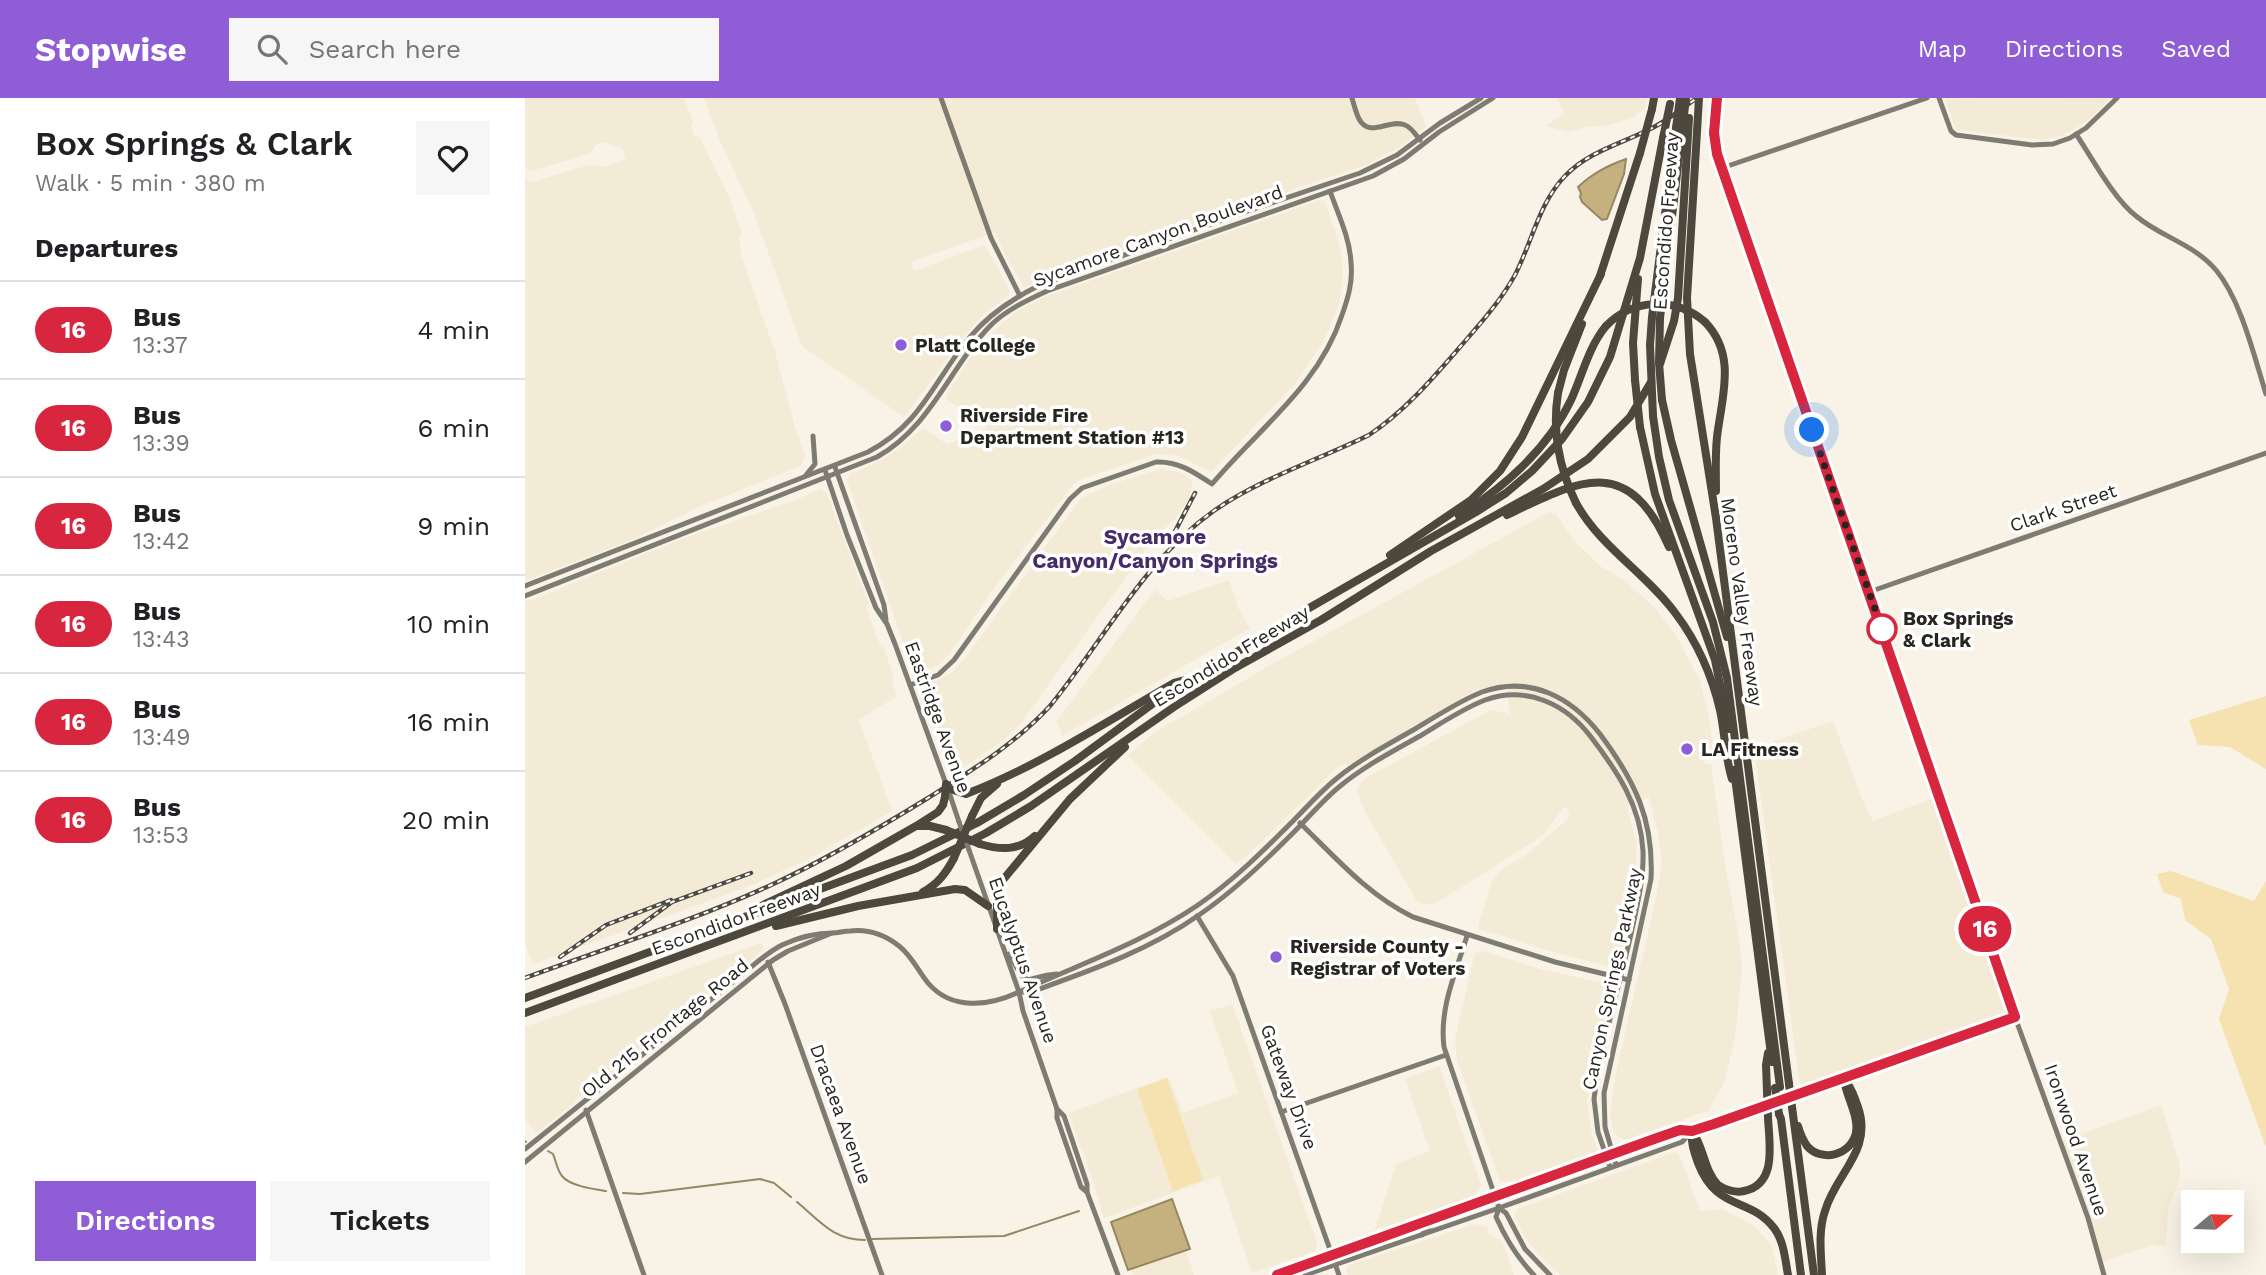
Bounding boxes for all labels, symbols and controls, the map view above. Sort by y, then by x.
search box [229,18,719,81]
text: Stopwise [35,30,187,69]
icon: search [253,30,291,68]
text: Search here [309,34,461,64]
text: Map [1918,35,1967,63]
text: Directions [2005,35,2123,63]
text: Saved [2161,35,2231,63]
button: heart [416,121,490,195]
text: Box Springs & Clark [35,124,353,163]
street label: Escondido Freeway [1648,131,1684,311]
text: Walk · 5 min · 380 m [35,170,266,197]
street label: Sycamore Canyon Boulevard [1030,180,1286,292]
text: Departures [35,233,178,263]
text: Bus [133,302,181,332]
text: 4 min [417,315,490,345]
text: 16 [61,316,86,344]
text: 13:37 [133,332,188,359]
place label: Platt College [915,334,1035,357]
marker: Platt College [893,337,909,353]
text: Bus [133,400,181,430]
place label: Riverside Fire Department Station #13 [960,404,1184,449]
your location [1794,412,1829,447]
text: 6 min [418,413,490,443]
text: 16 [61,414,86,442]
marker: Riverside Fire Department Station #13 [938,418,954,434]
text: 13:39 [133,430,190,457]
street label: Clark Street [2007,479,2119,537]
street label: Moreno Valley Freeway [1716,496,1768,708]
text: Bus [133,498,181,528]
text: 9 min [417,511,490,541]
text: 16 [61,512,86,540]
district label: Sycamore Canyon/Canyon Springs [1032,524,1278,573]
text: 13:42 [133,528,190,555]
text: Bus [133,596,181,626]
street label: Escondido Freeway [1149,600,1314,712]
place label: Box Springs & Clark [1903,607,2014,652]
text: 10 min [407,609,490,639]
text: 16 [61,610,86,638]
marker: Box Springs & Clark [1867,614,1897,644]
text: 13:43 [133,626,190,653]
street label: Eastridge Avenue [900,638,976,796]
text: Bus [133,694,181,724]
text: 16 min [407,707,490,737]
text: 16 [61,708,86,736]
text: 13:49 [133,724,190,751]
place label: LA Fitness [1701,738,1799,761]
marker: LA Fitness [1679,741,1695,757]
text: Bus [133,792,181,822]
text: 20 min [402,805,490,835]
text: 16 [61,806,86,834]
text: 13:53 [133,822,189,849]
street label: Canyon Springs Parkway [1577,866,1647,1092]
street label: Eucalyptus Avenue [984,874,1062,1046]
street label: Escondido Freeway [648,878,824,960]
line badge: 16 [1953,906,2017,952]
text: 16 [1972,915,1998,943]
place label: Riverside County - Registrar of Voters [1290,935,1465,980]
marker: Riverside County - Registrar of Voters [1268,949,1284,965]
street label: Old 215 Frontage Road [577,953,753,1103]
street label: Gateway Drive [1256,1021,1322,1153]
street label: Dracaea Avenue [805,1041,877,1187]
street label: Ironwood Avenue [2039,1061,2113,1219]
button: Directions [35,1181,256,1261]
button: Tickets [270,1181,490,1261]
north arrow [2181,1190,2243,1253]
map controls [2181,1190,2244,1253]

